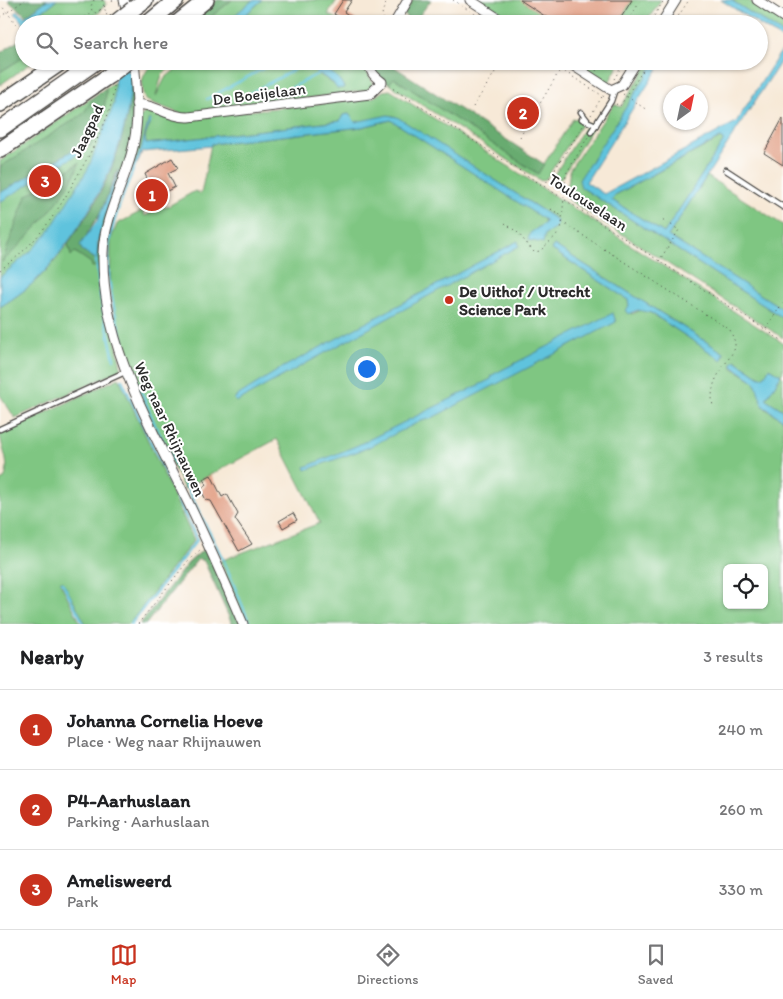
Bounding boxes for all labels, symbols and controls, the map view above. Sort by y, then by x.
search box [15,15,768,70]
icon: search [33,29,61,57]
text: Search here [73,31,168,54]
street label: De Boeijelaan [211,79,307,109]
north arrow [663,85,708,130]
pin: 2 [507,94,539,132]
street label: Jaagpad [66,101,108,161]
pin: 3 [29,162,61,200]
street label: Toulouselaan [545,169,631,235]
pin: 1 [136,176,168,214]
place label: De Uithof / Utrecht Science Park [459,282,590,319]
marker: De Uithof / Utrecht Science Park [443,294,455,306]
your location [354,356,380,382]
street label: Weg naar Rhijnauwen [130,359,210,500]
map controls [723,564,768,609]
button: locate [723,564,768,609]
text: Nearby [20,644,84,669]
text: 3 results [703,647,763,666]
text: Johanna Cornelia Hoeve [67,709,263,732]
text: 1 [32,720,40,739]
text: 240 m [718,720,763,739]
text: Place · Weg naar Rhijnauwen [67,732,261,751]
text: P4-Aarhuslaan [67,789,190,812]
text: 2 [32,800,40,819]
text: 260 m [719,800,763,819]
text: Parking · Aarhuslaan [67,812,210,831]
text: Amelisweerd [67,869,172,892]
text: 3 [32,880,40,899]
text: 330 m [719,880,763,899]
text: Park [67,892,98,911]
tab: Map [110,941,138,988]
tab: Directions [357,941,418,988]
tab: Saved [638,941,673,988]

